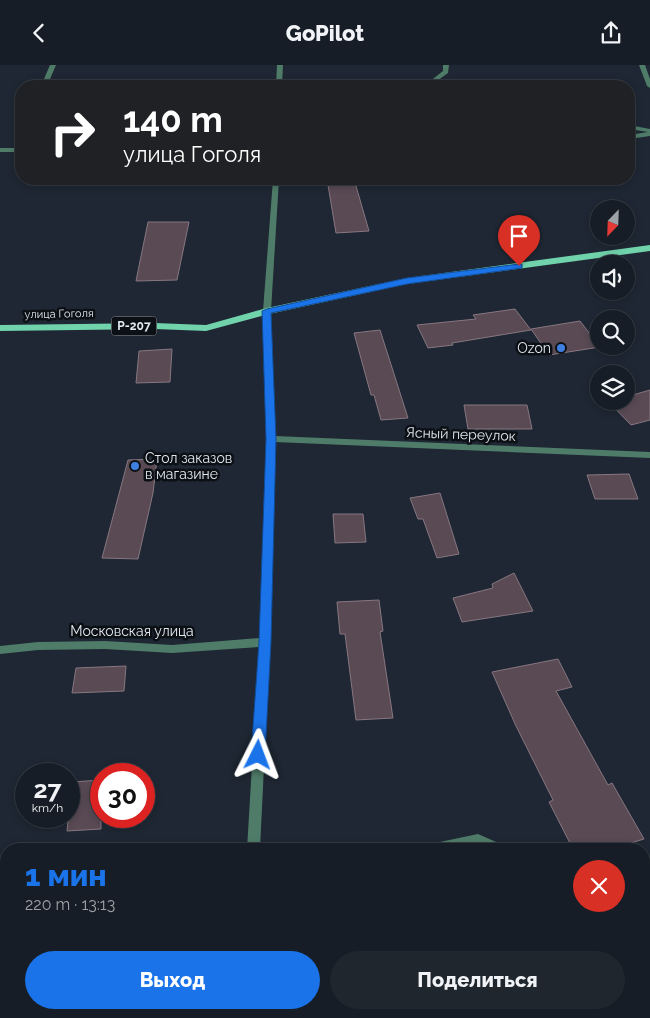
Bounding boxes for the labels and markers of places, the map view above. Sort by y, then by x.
pin [498,215,540,266]
place label: Ozon [517,340,551,356]
marker: Ozon [555,342,567,354]
place label: Стол заказов в магазине [145,450,232,482]
marker: Стол заказов в магазине [129,460,141,472]

